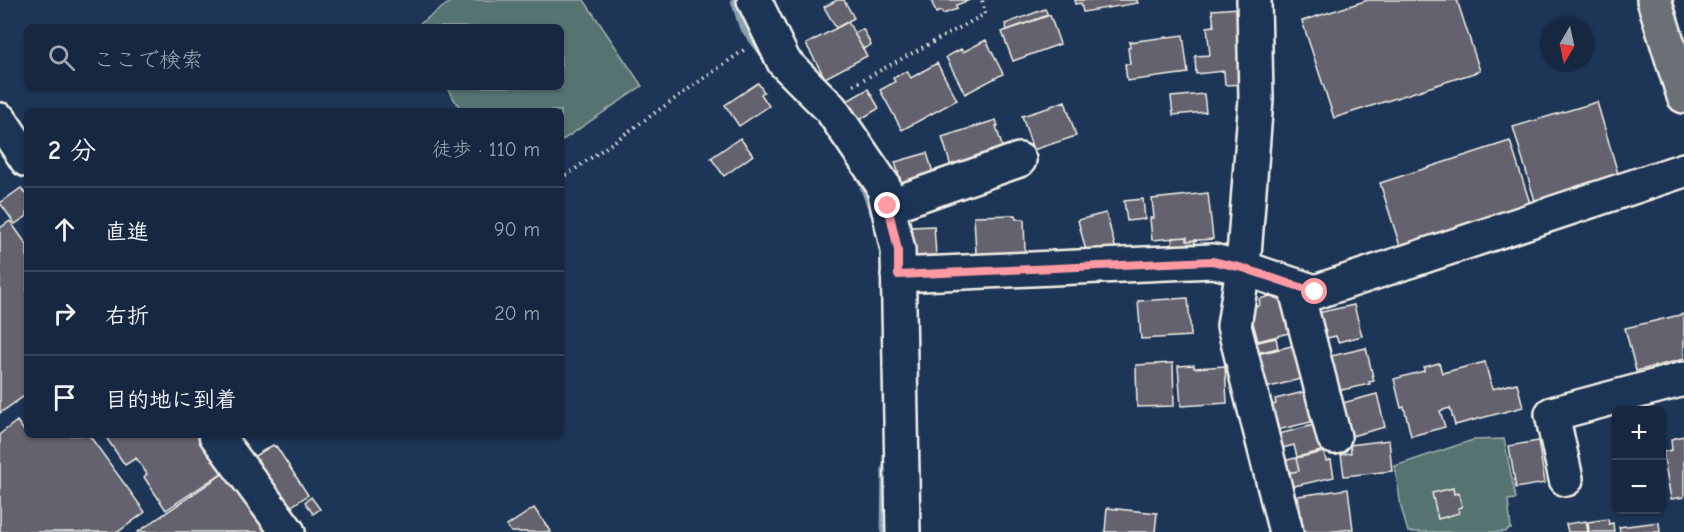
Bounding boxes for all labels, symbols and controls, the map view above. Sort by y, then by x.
north arrow [1540,18,1594,72]
search box [24,24,564,90]
icon: search [45,41,78,74]
text: ここで検索 [93,47,203,73]
text: 2 分 [48,136,96,166]
text: 徒歩 · 110 m [432,138,540,161]
route end [874,192,900,218]
icon: ahead [48,213,81,246]
text: 90 m [494,218,540,241]
text: 直進 [105,219,149,245]
route start [1301,278,1327,304]
icon: right [48,297,81,330]
text: 20 m [494,302,540,325]
text: 右折 [105,303,149,329]
icon: arrive [48,381,81,414]
text: 目的地に到着 [105,387,237,413]
map controls [1612,406,1666,514]
button: + [1612,406,1666,460]
button: − [1612,460,1666,514]

